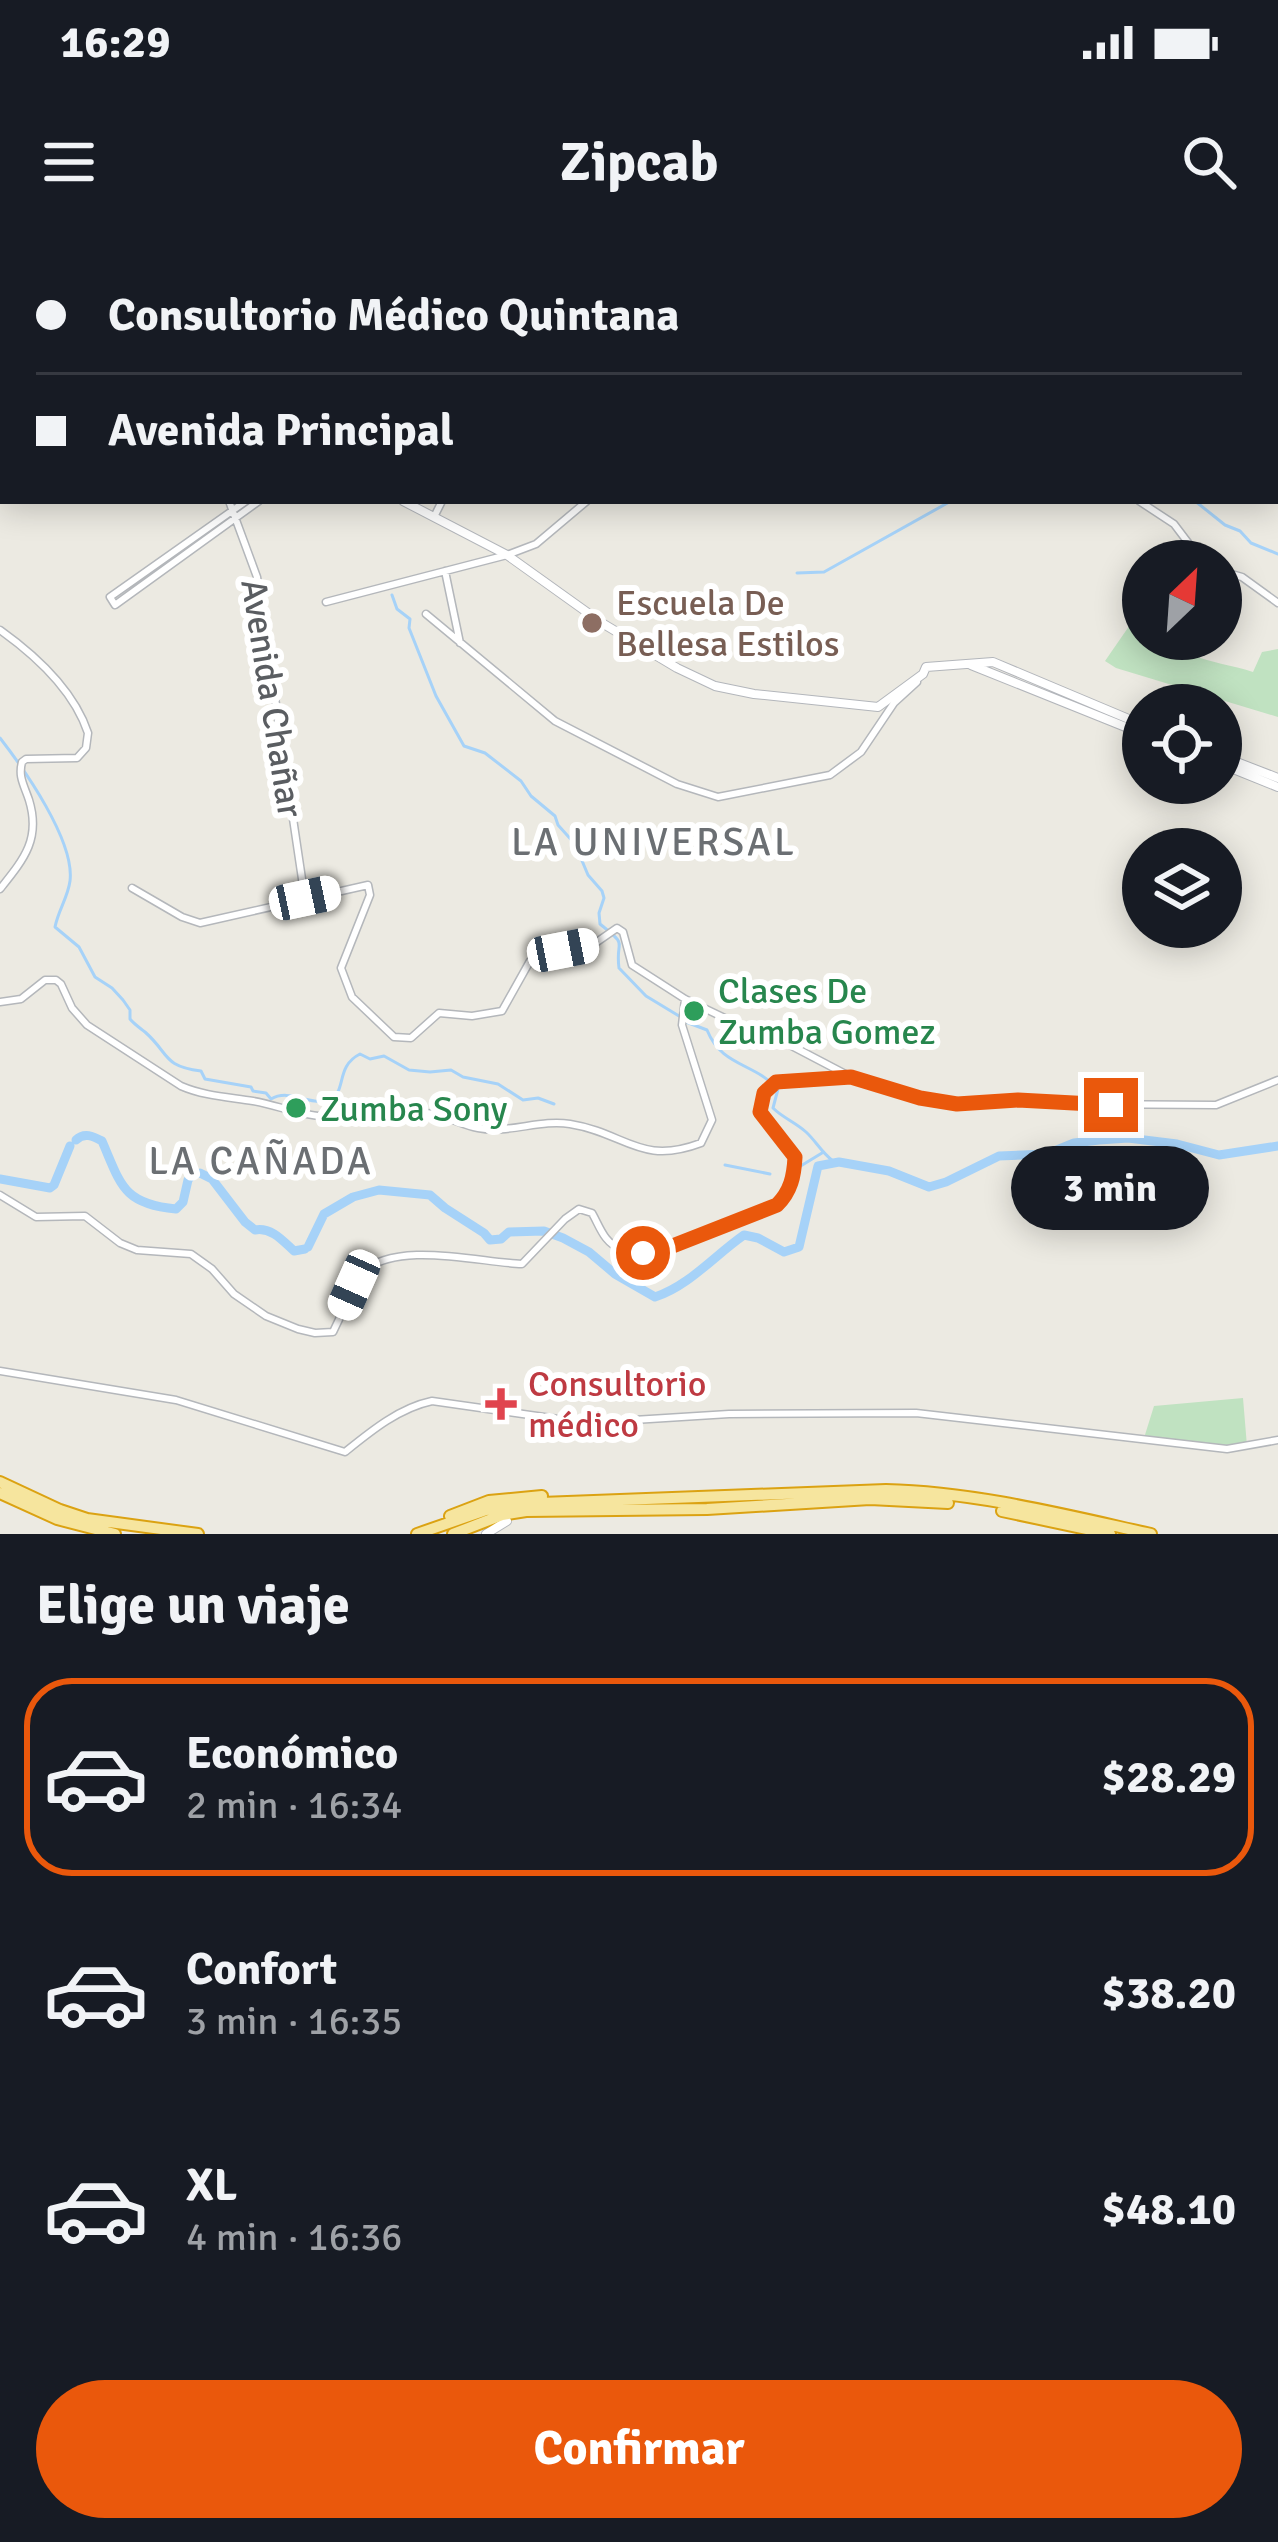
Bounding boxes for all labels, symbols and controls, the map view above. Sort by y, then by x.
text: 16:29 [60,15,170,70]
icon: menu [36,129,102,195]
text: Zipcab [560,129,718,196]
icon: search [1176,129,1242,195]
text: Consultorio Médico Quintana [108,288,679,343]
text: Avenida Principal [108,403,454,458]
north arrow [1122,540,1242,660]
map controls [1122,540,1242,948]
street label: Avenida Chañar [230,576,313,821]
place label: Escuela De Bellesa Estilos [616,581,840,667]
marker: Escuela De Bellesa Estilos [579,610,605,636]
button: locate [1122,684,1242,804]
district label: LA UNIVERSAL [511,818,797,866]
button: layers [1122,828,1242,948]
car [266,873,344,923]
car [524,925,602,975]
place label: Clases De Zumba Gomez [718,969,935,1055]
marker: Clases De Zumba Gomez [681,998,707,1024]
route end [1084,1078,1138,1132]
place label: Zumba Sony [320,1087,508,1132]
marker: Zumba Sony [283,1095,309,1121]
district label: LA CAÑADA [148,1137,374,1185]
callout: 3 min [1012,1147,1210,1231]
text: 3 min [1063,1164,1157,1212]
route start [616,1226,670,1280]
car [323,1245,385,1325]
place label: Consultorio médico [528,1362,707,1448]
marker: Consultorio médico [485,1388,517,1420]
text: Elige un viaje [36,1572,350,1639]
icon: car [42,1723,150,1831]
text: Económico [186,1726,398,1781]
text: $28.29 [1102,1750,1236,1805]
text: 2 min · 16:34 [186,1781,402,1829]
icon: car [42,1939,150,2047]
text: Confort [186,1942,337,1997]
text: $38.20 [1102,1966,1236,2021]
text: 3 min · 16:35 [186,1997,402,2045]
icon: car [42,2155,150,2263]
text: XL [186,2158,237,2213]
text: $48.10 [1102,2182,1236,2237]
text: 4 min · 16:36 [186,2213,402,2261]
button: Confirmar [36,2380,1242,2518]

